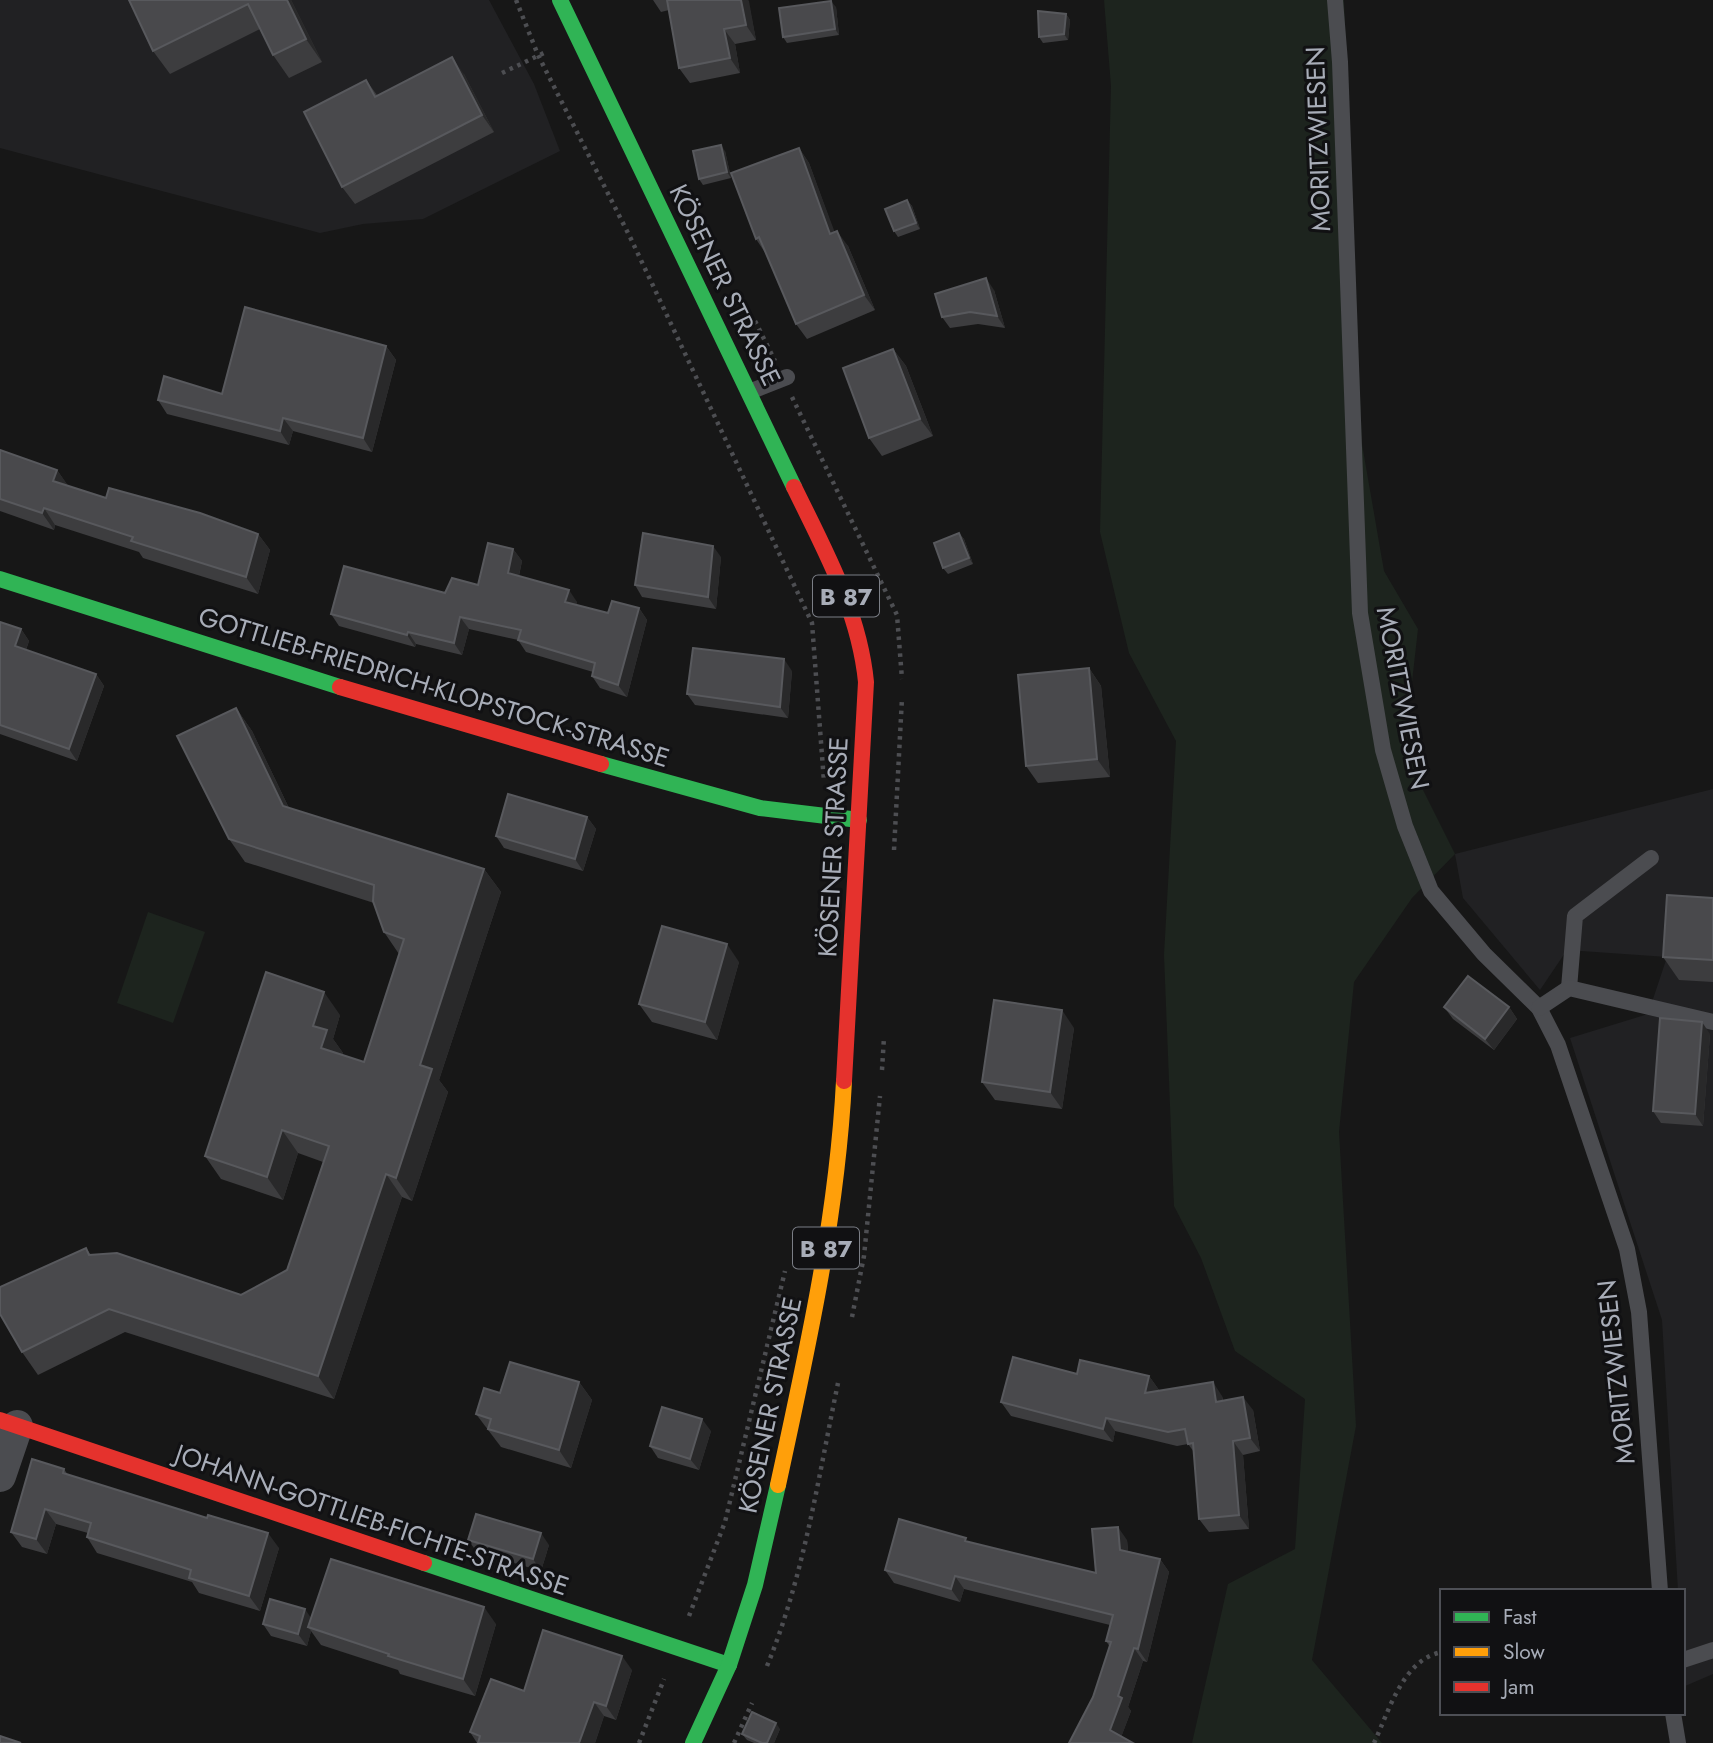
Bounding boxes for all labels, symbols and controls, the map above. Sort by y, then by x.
street label: MORITZWIESEN [1296,46,1340,232]
street label: KÖSENER STRASSE [660,178,790,392]
road number: B 87 [813,576,879,616]
street label: GOTTLIEB-FRIEDRICH-KLOPSTOCK-STRASSE [194,597,674,777]
street label: MORITZWIESEN [1367,603,1439,793]
street label: KÖSENER STRASSE [808,736,858,958]
road number: B 87 [793,1228,859,1268]
street label: MORITZWIESEN [1587,1278,1645,1466]
street label: KÖSENER STRASSE [729,1293,811,1517]
street label: JOHANN-GOTTLIEB-FICHTE-STRASSE [167,1434,574,1605]
legend [1440,1589,1685,1715]
text: Fast [1503,1602,1536,1632]
text: Slow [1503,1637,1545,1667]
text: Jam [1500,1672,1535,1702]

